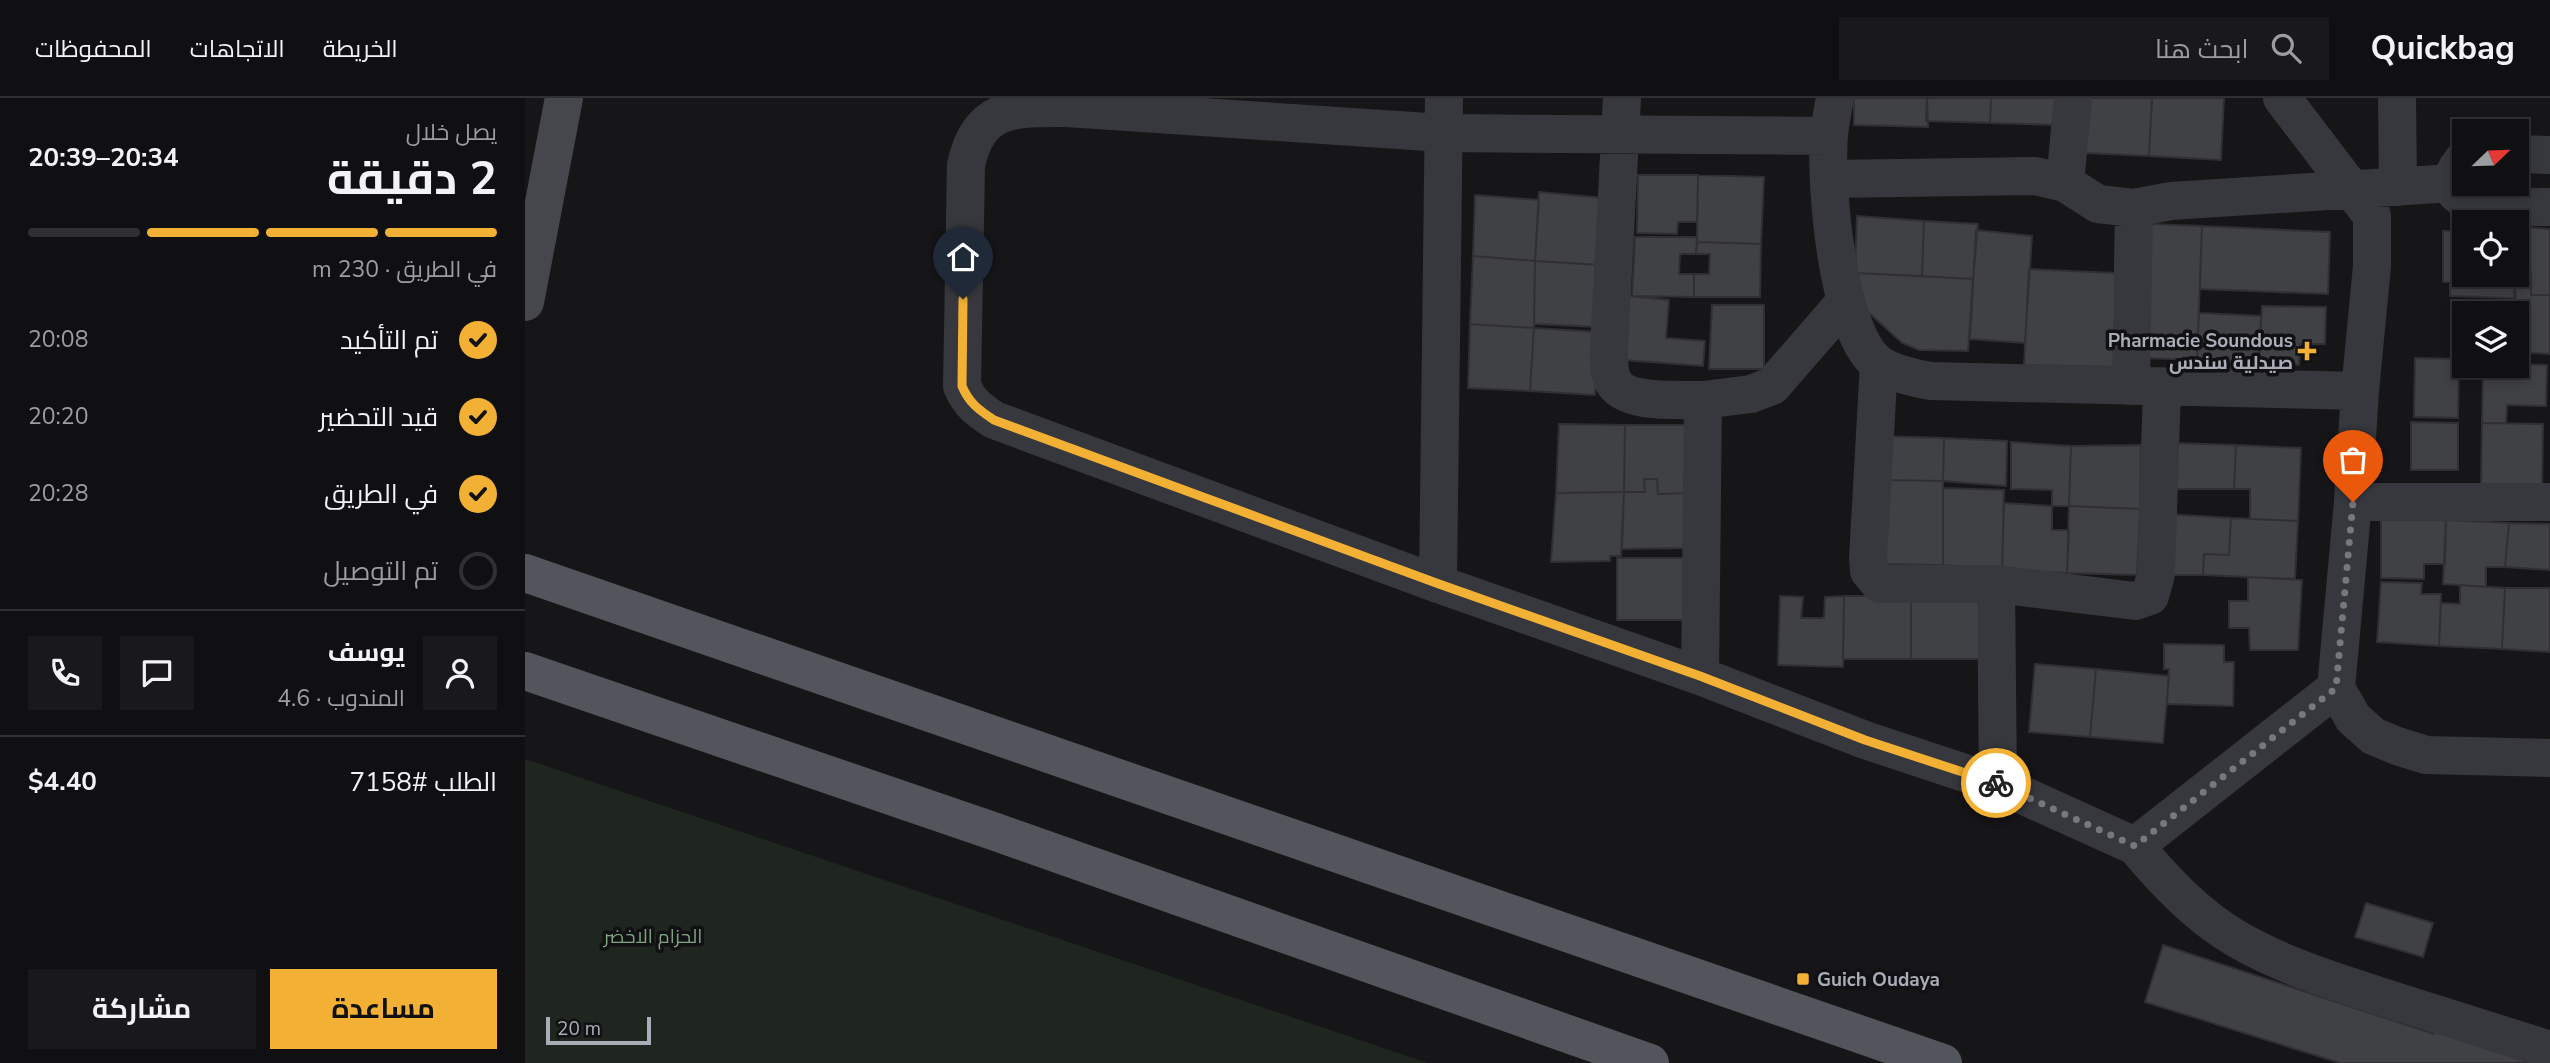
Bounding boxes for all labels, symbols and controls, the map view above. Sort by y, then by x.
search box [1839,17,2329,80]
text: Quickbag [2371,26,2515,71]
icon: search [2267,29,2305,67]
text: ابحث هنا [2155,32,2249,67]
text: المحفوظات [35,33,152,65]
text: الاتجاهات [190,33,285,65]
text: الخريطة [323,33,398,65]
text: يصل خلال [406,117,497,148]
north arrow [2452,119,2529,196]
map controls [2452,119,2529,378]
text: 20:34–20:39 [28,140,179,175]
text: 2 دقيقة [327,147,497,210]
button: locate [2452,210,2529,287]
pin [933,227,993,299]
icon: home [944,238,982,276]
text: في الطريق · 230 m [312,254,497,285]
button: layers [2452,301,2529,378]
icon: check [459,321,497,359]
text: تم التأكيد [340,323,438,358]
text: 20:08 [28,324,88,355]
place label: Pharmacie Soundous صيدلية سندس [2108,328,2293,376]
marker: Pharmacie Soundous صيدلية سندس [2299,343,2315,359]
icon: check [459,398,497,436]
text: قيد التحضير [319,400,438,435]
text: 20:20 [28,401,88,432]
pin [2323,430,2383,502]
icon: bag [2334,441,2372,479]
icon: check [459,475,497,513]
text: في الطريق [324,477,438,512]
text: 20:28 [28,478,88,509]
text: تم التوصيل [323,554,438,589]
text: يوسف [328,635,405,670]
button: phone [28,636,102,710]
button: chat [120,636,194,710]
button: person [423,636,497,710]
text: المندوب · 4.6 [277,683,405,714]
courier [1961,748,2031,818]
text: $4.40 [28,764,97,799]
icon: bike [1977,764,2015,802]
text: الطلب #7158 [349,765,497,800]
park label: الحزام الاخضر [603,924,702,950]
place label: Guich Oudaya [1817,967,1940,993]
button: مشاركة [28,969,256,1049]
button: مساعدة [270,969,497,1049]
marker: Guich Oudaya [1795,971,1811,987]
scale bar [546,1014,651,1046]
text: 20 m [557,1016,601,1042]

